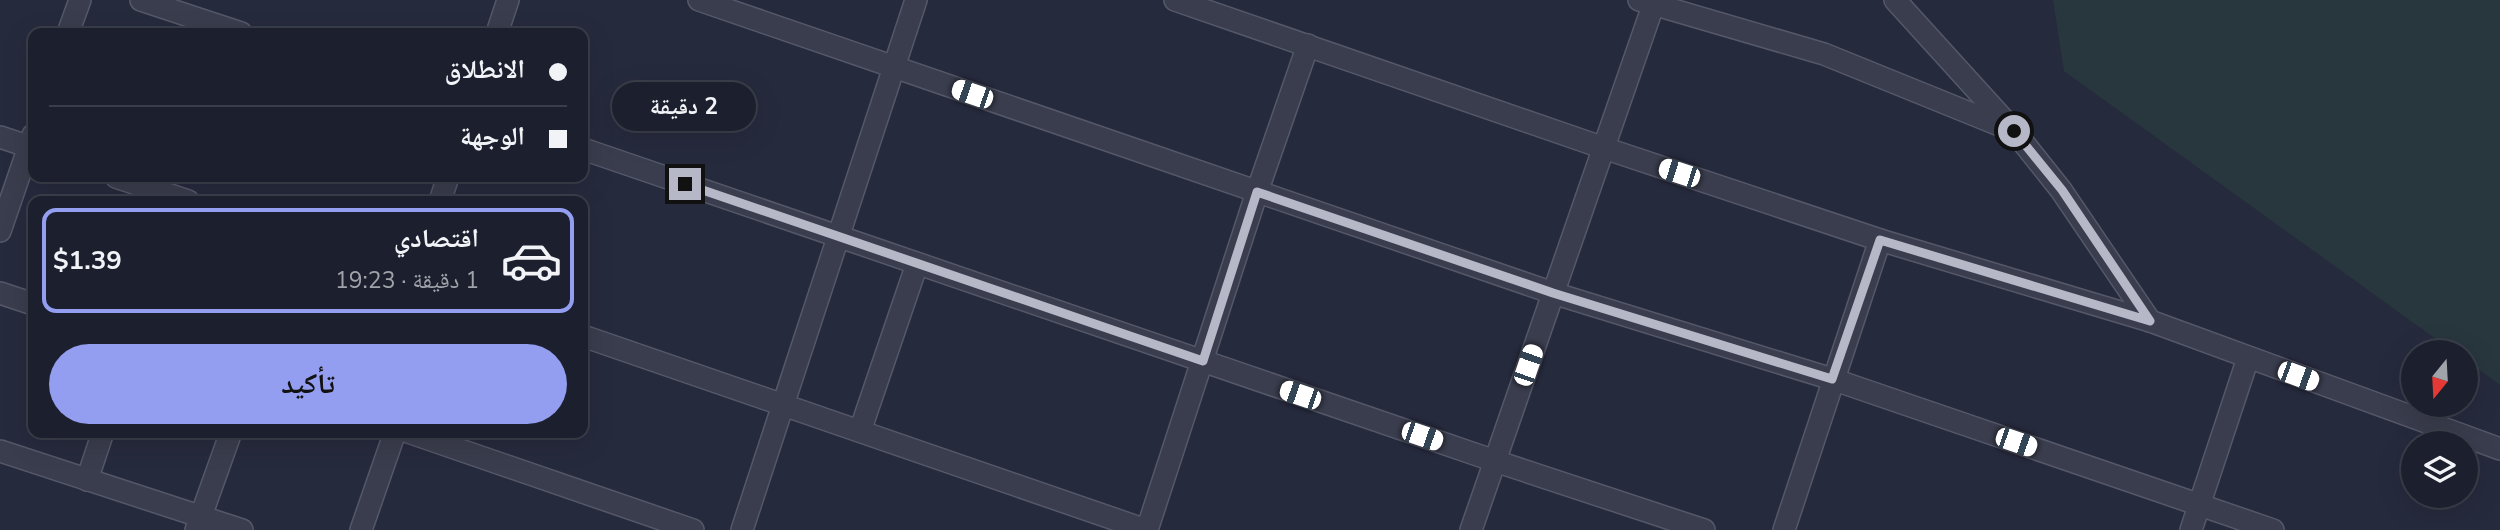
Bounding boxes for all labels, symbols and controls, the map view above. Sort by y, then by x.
text: الانطلاق [445,52,525,87]
car [949,77,996,111]
callout: 2 دقيقة [613,82,757,132]
text: 2 دقيقة [650,91,718,122]
route start [1998,115,2030,147]
text: الوجهة [460,119,525,154]
car [1656,157,1703,189]
route end [669,168,701,200]
text: اقتصادي [394,221,479,256]
icon: car [500,229,563,292]
text: $1.39 [53,243,122,278]
text: 1 دقيقة · 19:23 [335,265,479,296]
north arrow [2401,340,2478,416]
map controls [2401,340,2478,508]
car [1512,342,1545,388]
button: تأكيد [49,344,567,424]
car [2275,359,2322,393]
car [1277,378,1324,412]
car [1399,419,1446,453]
car [1993,425,2040,459]
button: layers [2401,431,2478,508]

